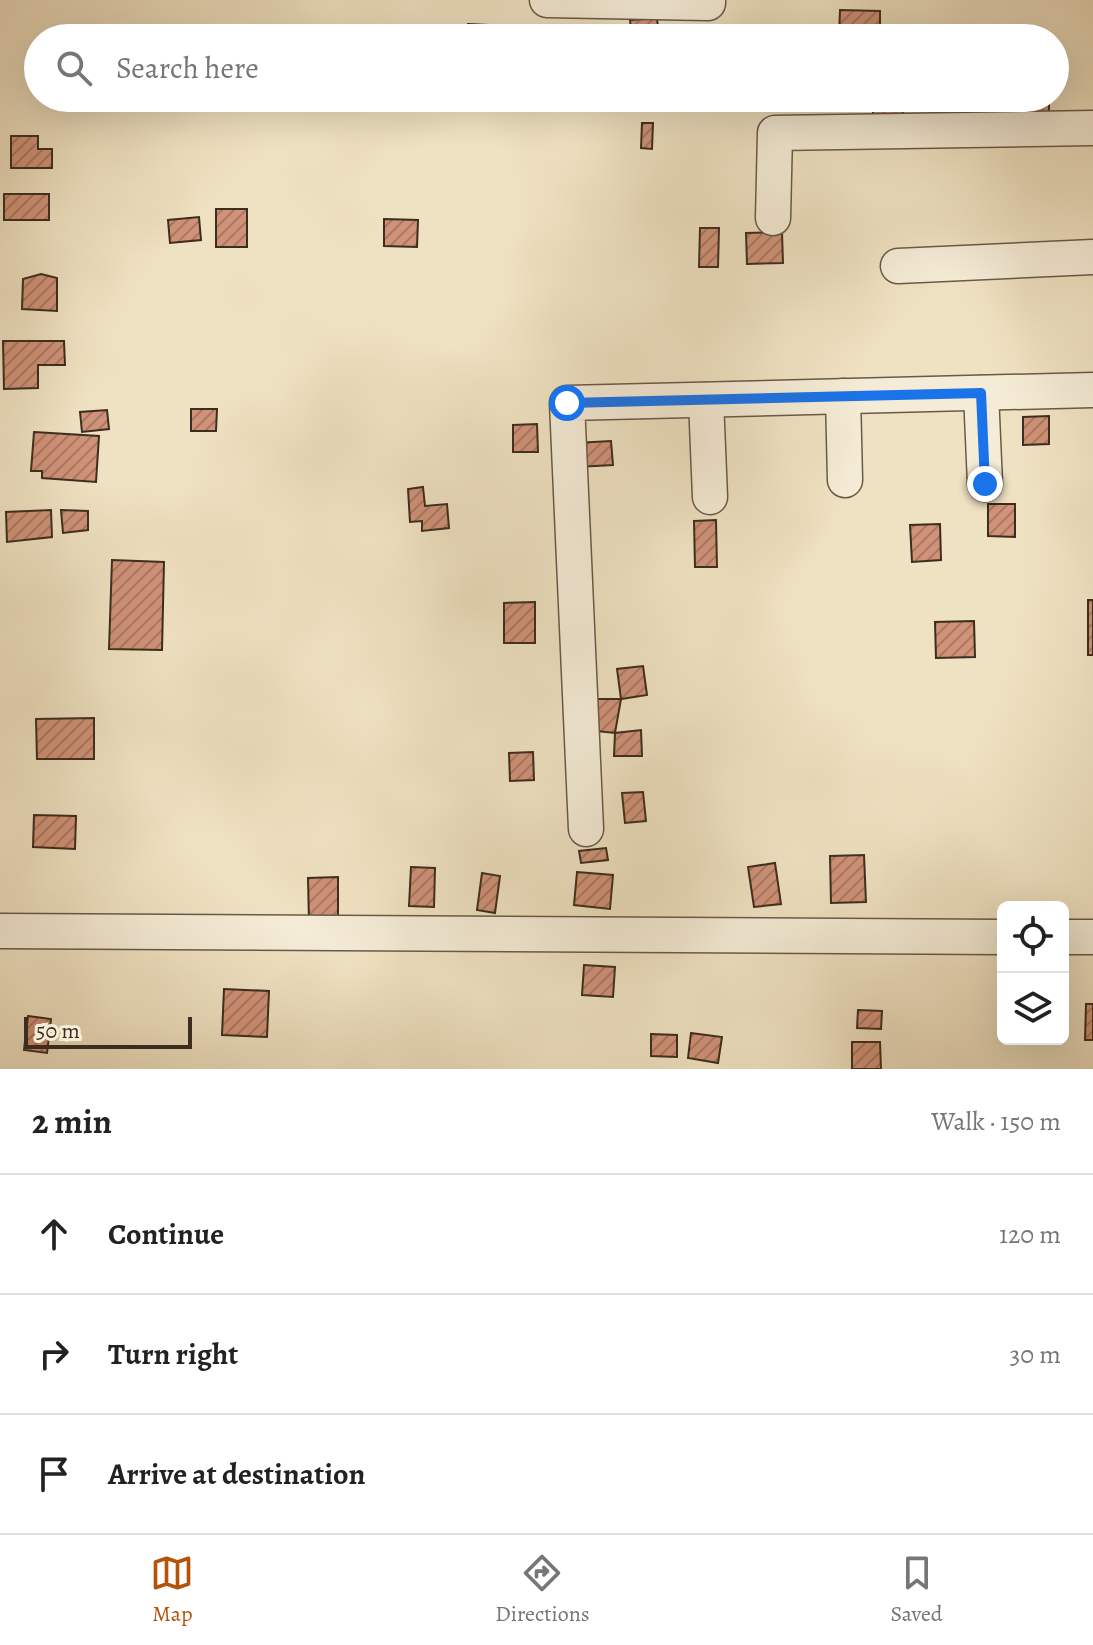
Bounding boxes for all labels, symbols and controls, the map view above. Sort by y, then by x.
search box [24,24,1069,112]
icon: search [52,46,96,90]
text: Search here [116,48,259,88]
route start [549,385,585,421]
route end [967,466,1003,502]
map controls [997,901,1069,1045]
button: locate [997,901,1069,973]
button: layers [997,973,1069,1045]
scale bar [24,1013,192,1049]
text: 50 m [36,1016,80,1046]
text: 2 min [32,1098,112,1145]
text: Walk · 150 m [931,1104,1061,1139]
icon: ahead [32,1212,76,1256]
text: Continue [108,1214,224,1254]
text: 120 m [999,1217,1061,1252]
icon: right [32,1332,76,1376]
text: Turn right [108,1334,238,1374]
text: 30 m [1010,1337,1061,1372]
icon: arrive [32,1452,76,1496]
text: Arrive at destination [108,1454,365,1494]
tab: Map [150,1551,194,1629]
tab: Directions [495,1551,590,1629]
tab: Saved [890,1551,943,1629]

